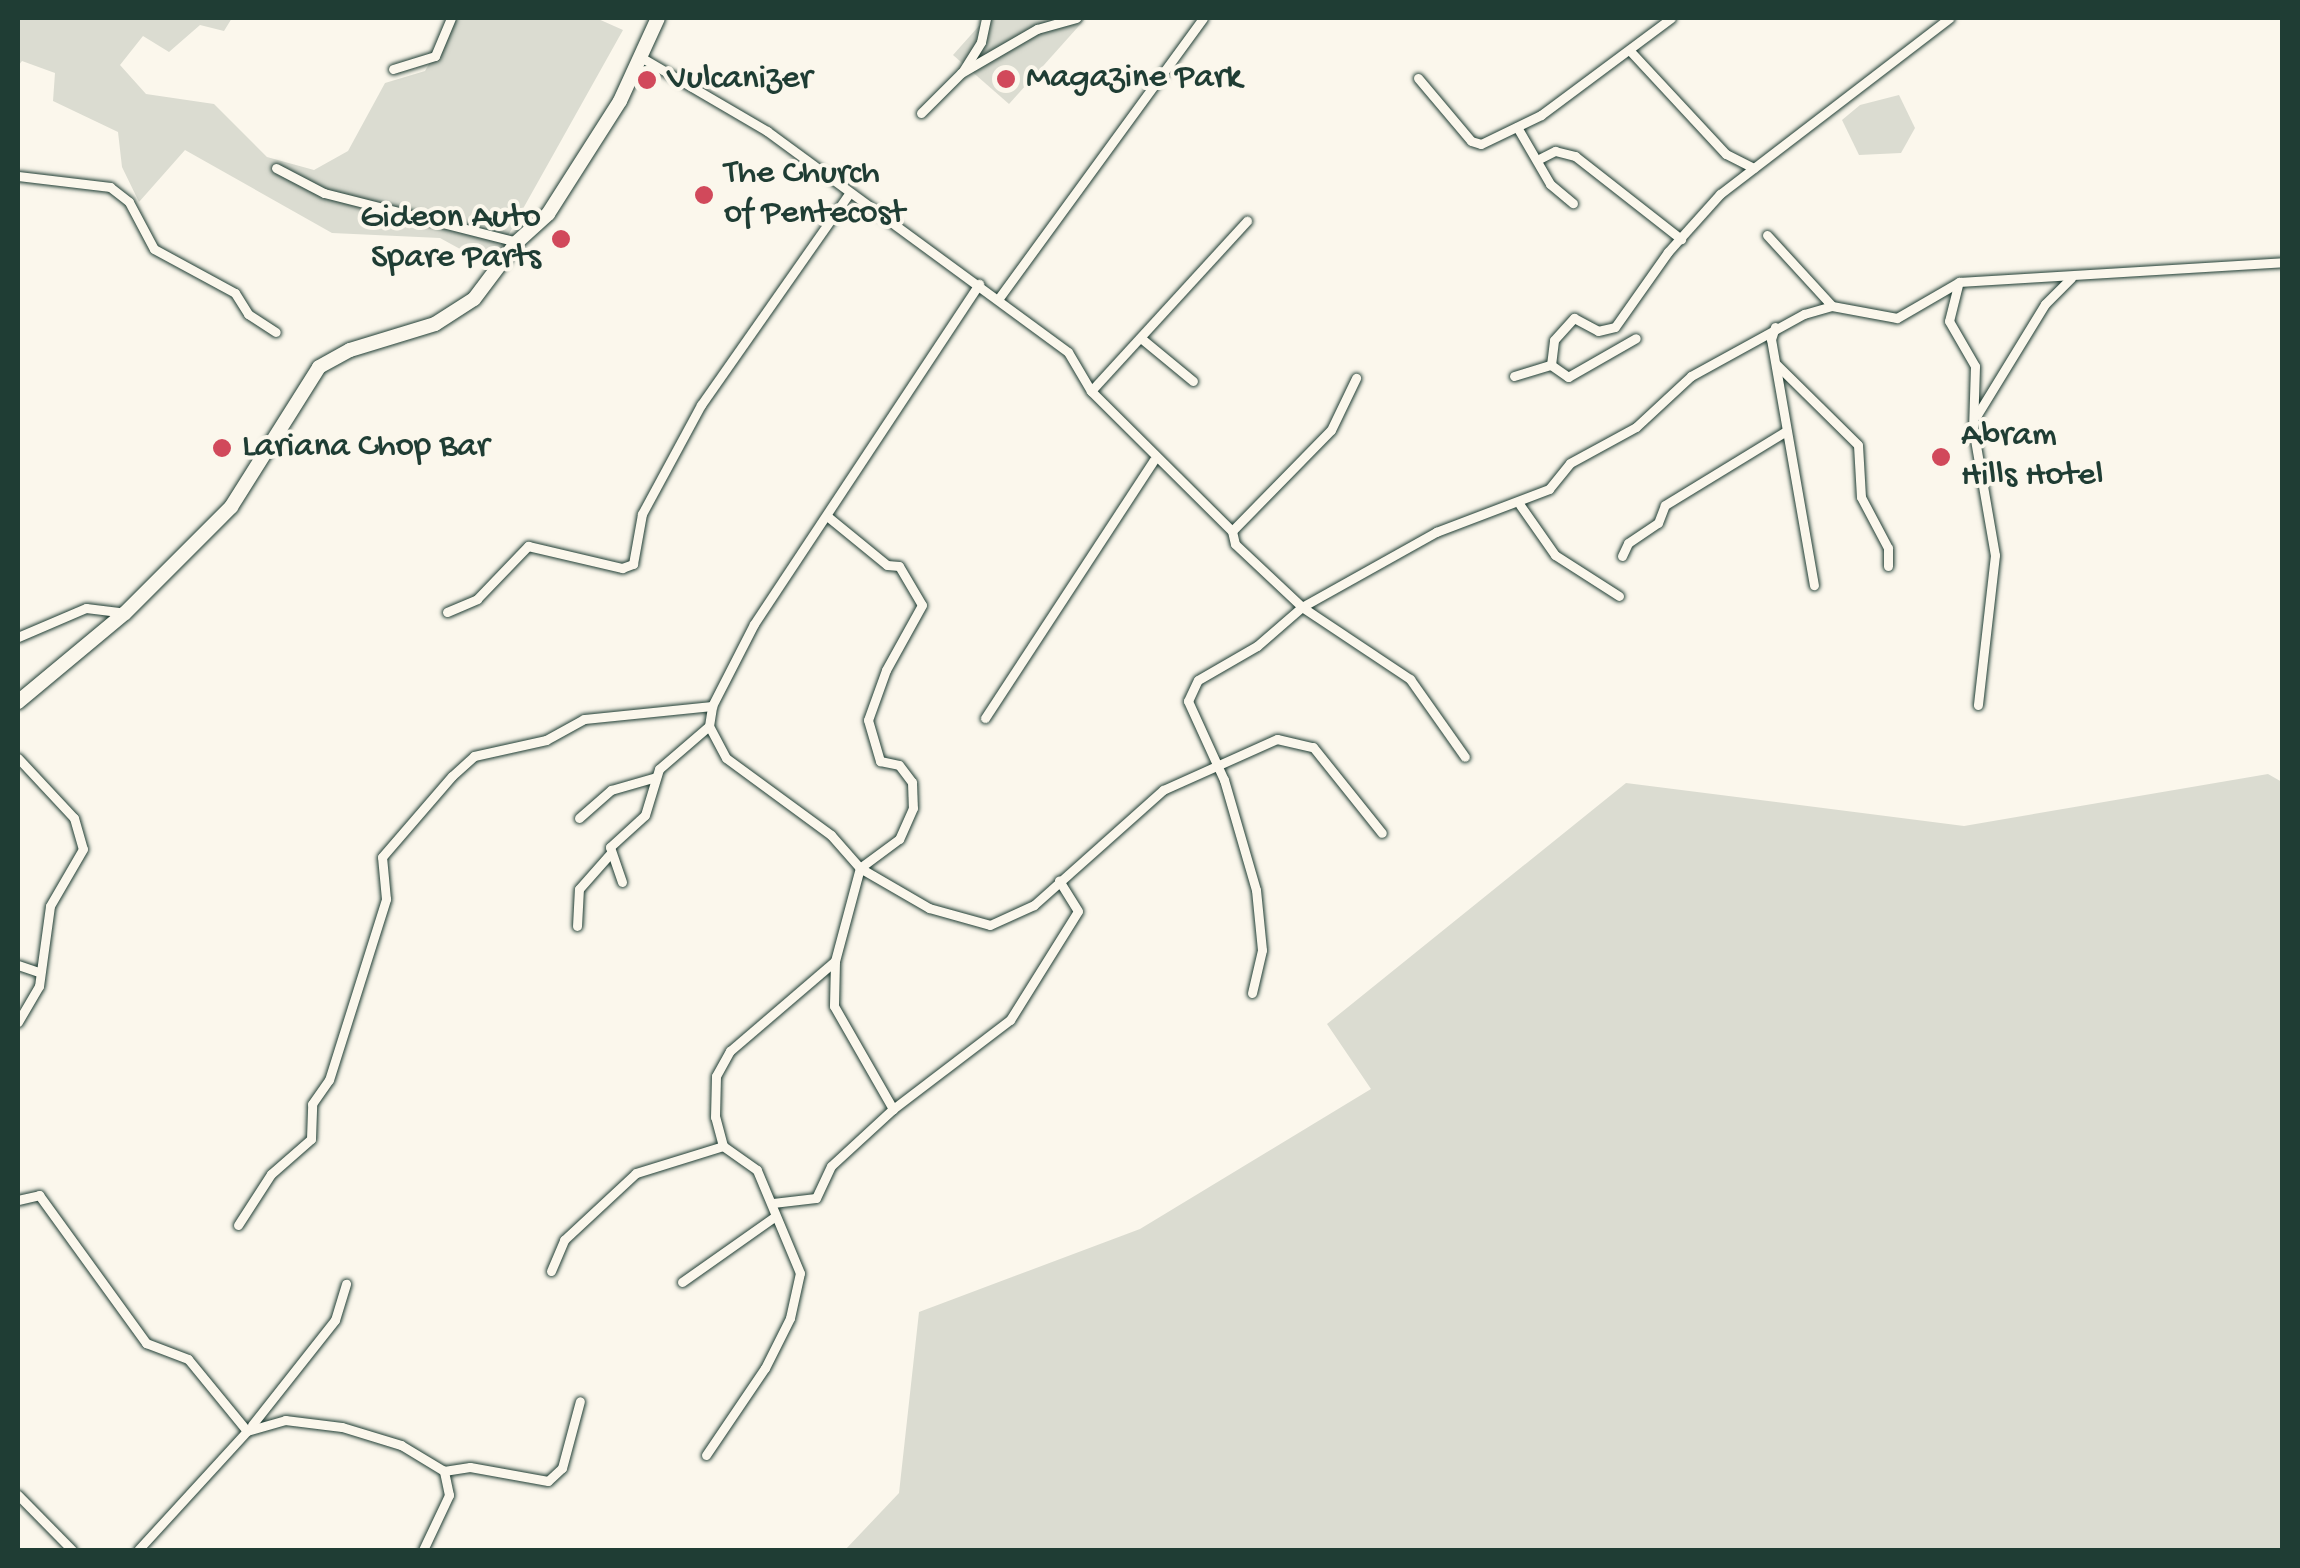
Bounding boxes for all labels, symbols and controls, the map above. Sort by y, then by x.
place label: Magazine Park [1026,58,1242,100]
place label: Vulcanizer [667,59,812,101]
marker: Magazine Park [995,68,1017,90]
marker: Vulcanizer [636,69,658,91]
place label: The Church of Pentecost [724,154,905,236]
marker: The Church of Pentecost [693,184,715,206]
place label: Gideon Auto Spare Parts [360,198,541,280]
marker: Gideon Auto Spare Parts [550,228,572,250]
place label: Abram Hills Hotel [1961,416,2103,498]
place label: Lariana Chop Bar [242,427,489,469]
marker: Lariana Chop Bar [211,437,233,459]
marker: Abram Hills Hotel [1930,446,1952,468]

